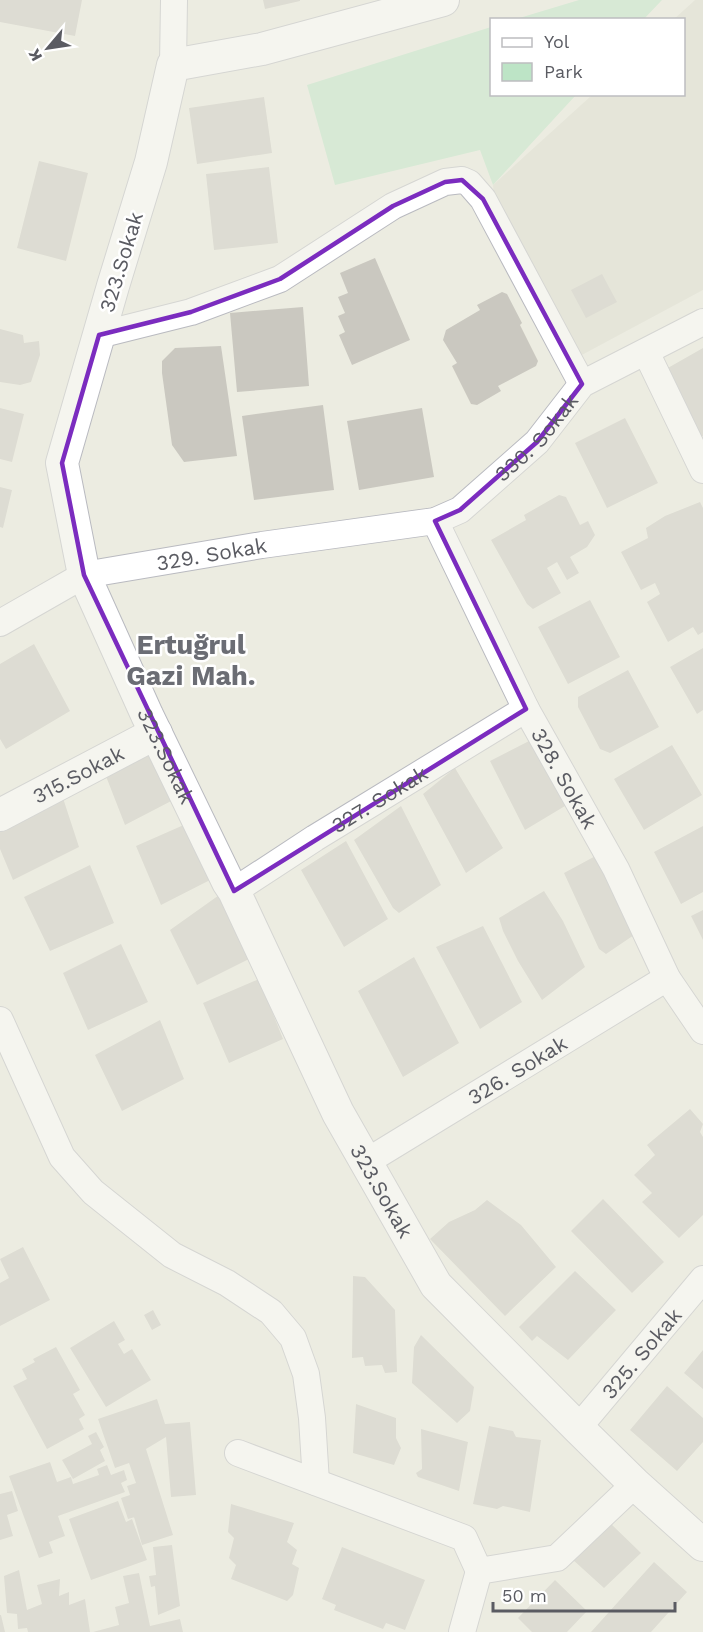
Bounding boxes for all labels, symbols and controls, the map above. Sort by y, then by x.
north arrow [18,18,78,78]
legend [490,18,685,96]
text: Yol [544,31,570,52]
text: K [24,46,46,64]
text: Park [544,61,583,82]
street label: 323.Sokak [94,209,148,315]
street label: 330. Sokak [489,388,583,486]
street label: 329. Sokak [154,532,269,575]
district label: Ertuğrul Gazi Mah. [126,629,256,692]
street label: 323.Sokak [133,704,201,808]
street label: 328. Sokak [526,723,603,833]
street label: 315.Sokak [28,740,128,808]
street label: 327. Sokak [326,760,432,838]
street label: 326. Sokak [463,1030,571,1109]
street label: 323.Sokak [346,1139,419,1242]
street label: 325. Sokak [596,1302,686,1404]
scale bar [493,1575,674,1613]
text: 50 m [502,1585,547,1606]

